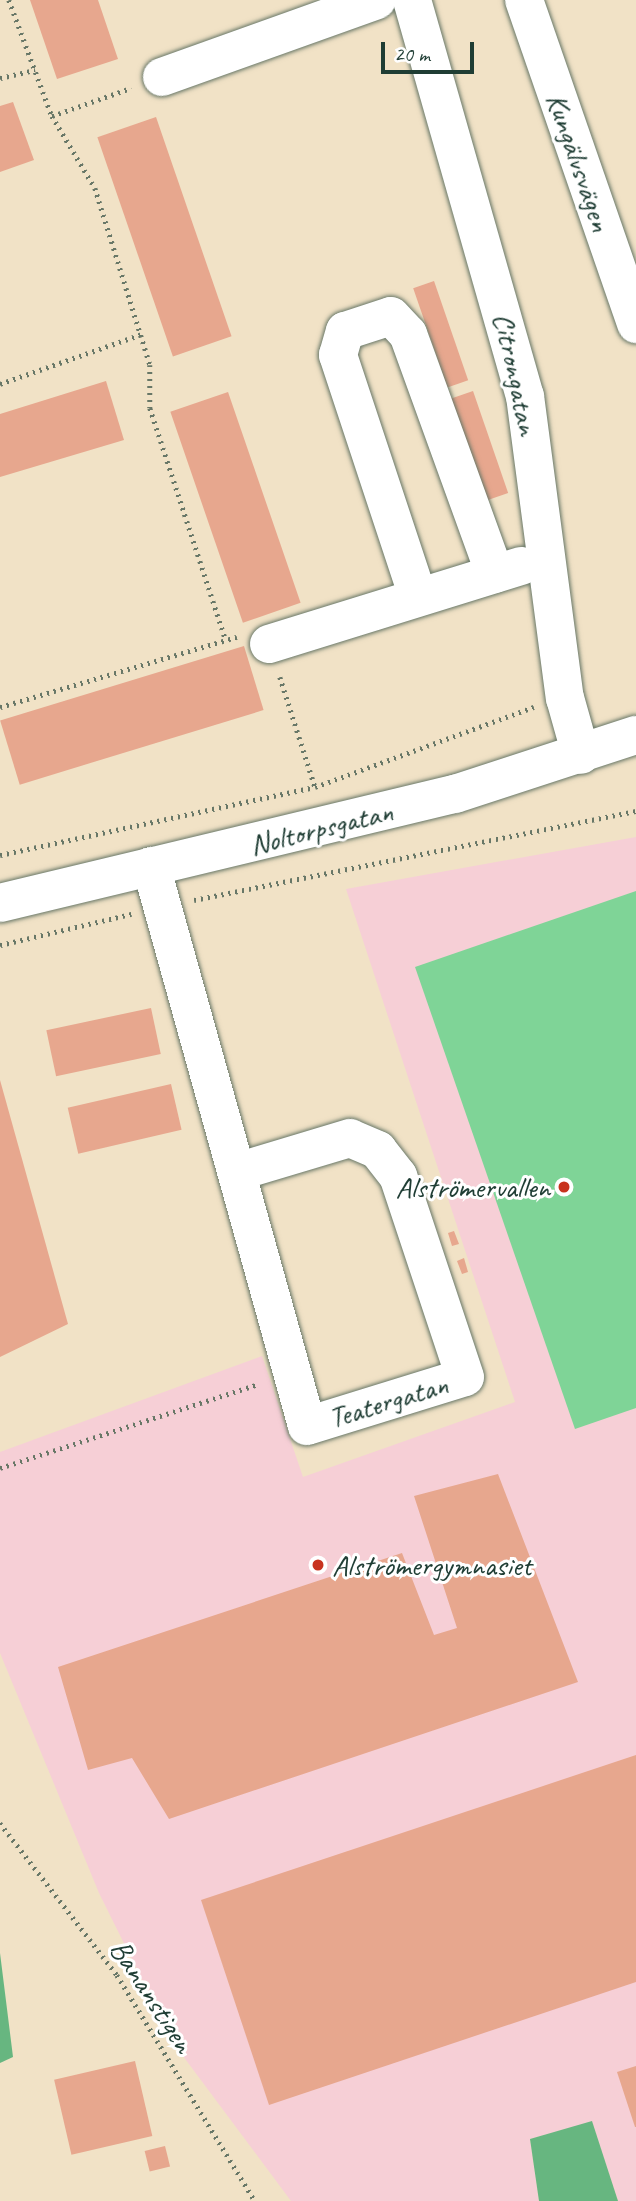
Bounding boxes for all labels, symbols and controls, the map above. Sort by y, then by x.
scale bar [384,28,477,72]
text: 20 m [394,41,430,67]
street label: Kungälvsvägen [539,88,619,236]
street label: Citrongatan [485,310,547,438]
street label: Noltorpsgatan [246,793,396,863]
place label: Alströmervallen [396,1169,550,1205]
marker: Alströmervallen [556,1179,572,1195]
street label: Teatergatan [324,1366,452,1436]
place label: Alströmergymnasiet [332,1547,531,1583]
marker: Alströmergymnasiet [310,1557,326,1573]
street label: Bananstigen [102,1933,202,2059]

